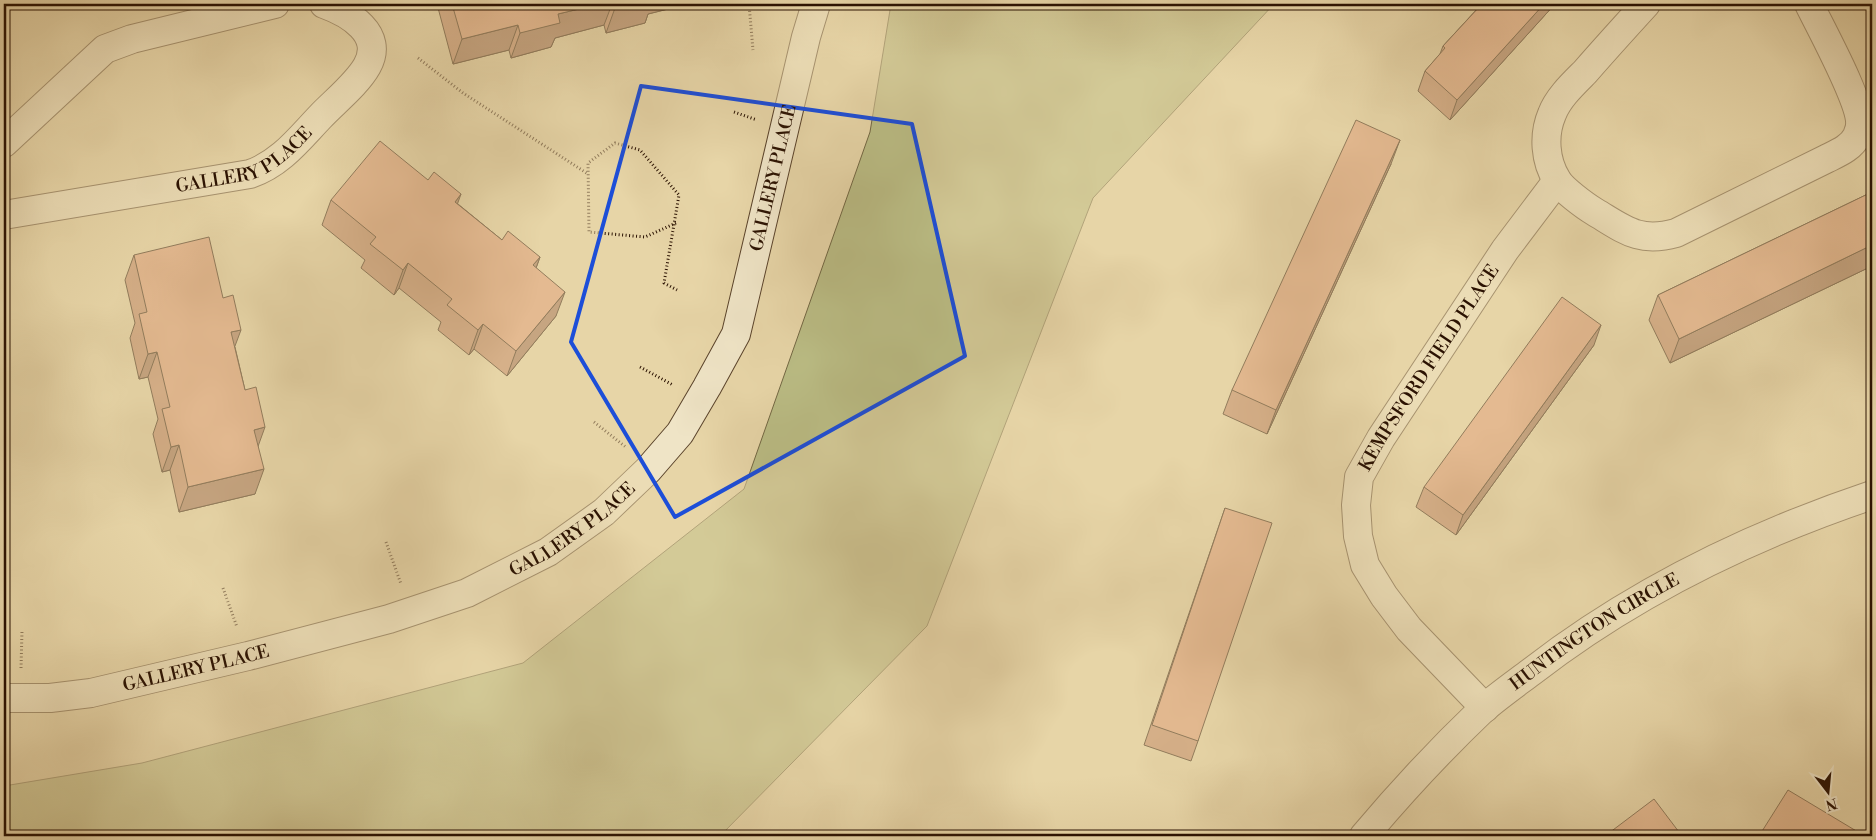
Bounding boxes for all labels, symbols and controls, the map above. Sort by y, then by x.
street label: GALLERY PLACE [744,102,801,254]
street label: GALLERY PLACE [174,121,317,198]
street label: KEMPSFORD FIELD PLACE [1353,260,1504,475]
street label: GALLERY PLACE [505,477,640,581]
street label: HUNTINGTON CIRCLE [1505,568,1683,695]
street label: GALLERY PLACE [120,639,272,697]
north arrow [1804,768,1854,818]
text: N [1824,793,1839,814]

